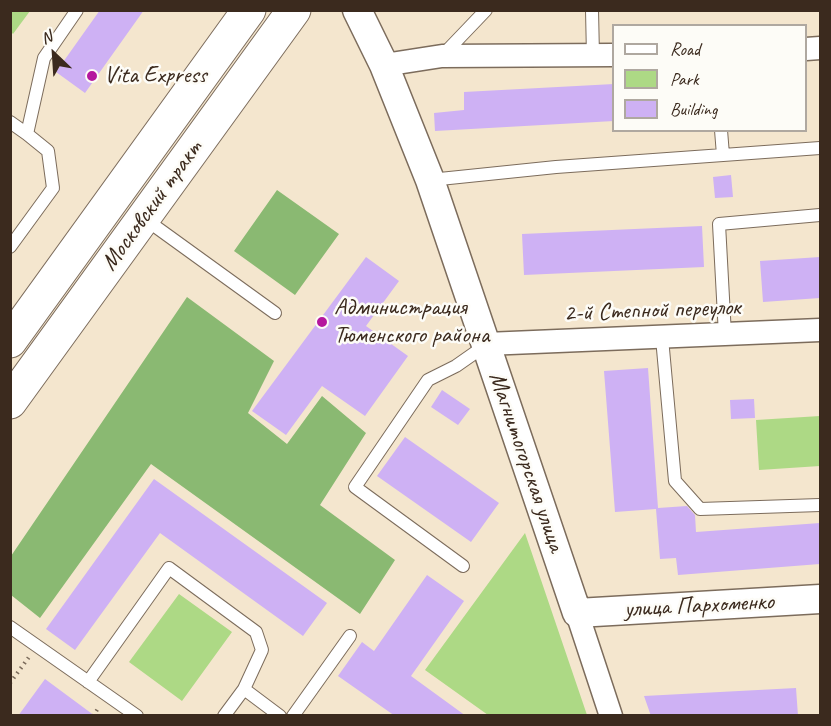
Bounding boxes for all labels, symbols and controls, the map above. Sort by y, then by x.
north arrow [24,24,84,84]
legend [612,24,807,132]
text: N [38,27,55,49]
text: Road [670,38,700,60]
place label: Vita Express [104,62,207,90]
text: Park [670,68,699,90]
marker: Vita Express [85,69,99,83]
text: Building [670,98,717,120]
street label: Московский тракт [95,136,209,276]
place label: Администрация Тюменского района [334,294,489,350]
street label: 2-й Степной переулок [563,294,741,328]
marker: Администрация Тюменского района [315,315,329,329]
street label: Магнитогорская улица [482,368,570,556]
street label: улица Пархоменко [623,588,775,624]

